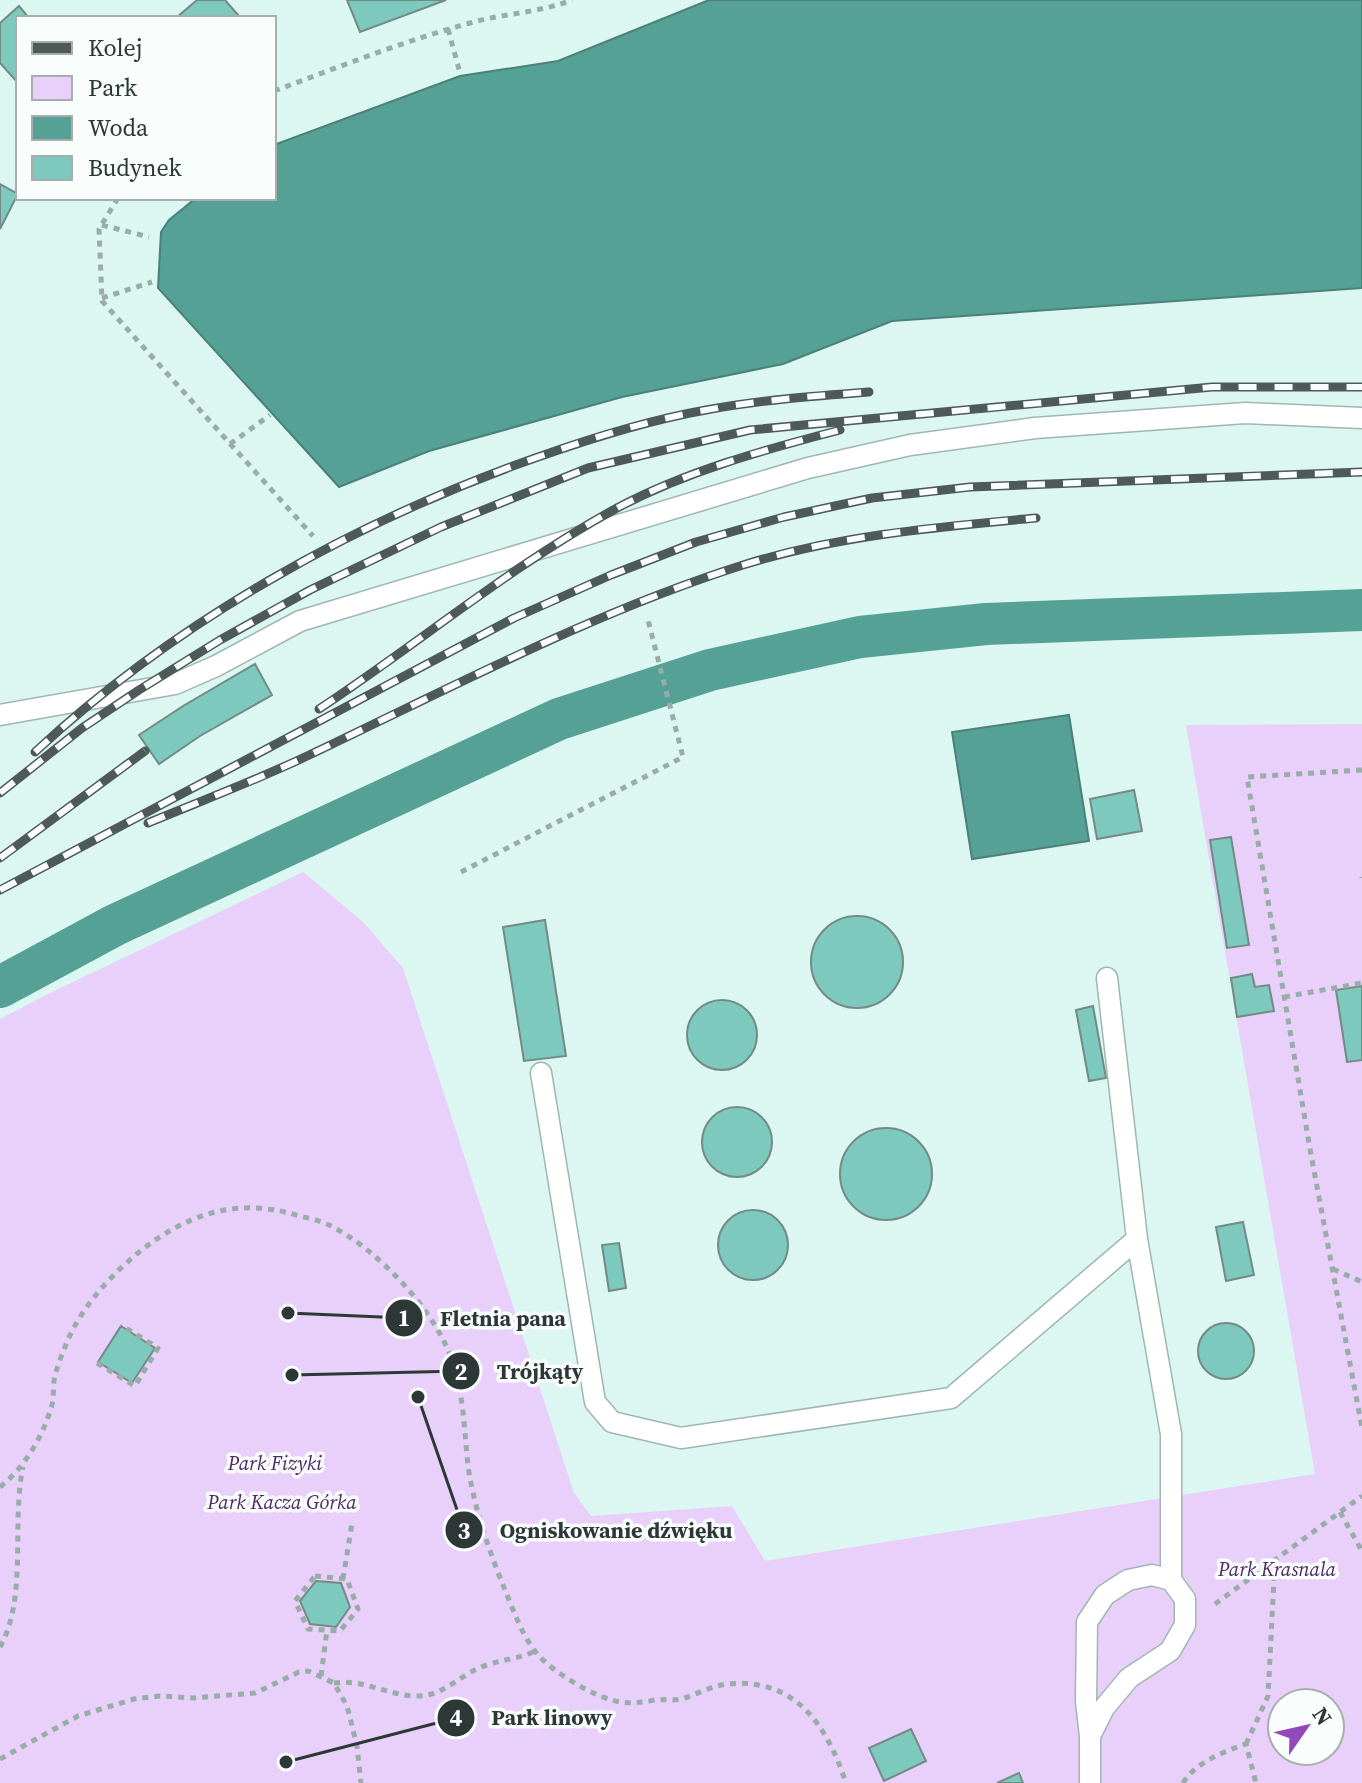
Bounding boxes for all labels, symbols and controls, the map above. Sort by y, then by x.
legend [16,16,276,200]
text: Kolej [88,31,143,64]
text: Park [88,71,138,104]
text: Woda [88,111,149,144]
text: Budynek [88,151,183,184]
callout: Fletnia pana [384,1295,582,1341]
text: 1 [397,1301,411,1334]
text: Fletnia pana [440,1303,566,1333]
callout: Trójkąty [441,1348,599,1394]
text: 2 [454,1355,468,1388]
text: Trójkąty [497,1356,583,1386]
park label: Park Fizyki [227,1449,322,1477]
park label: Park Kacza Górka [206,1488,357,1516]
callout: Ogniskowanie dźwięku [444,1507,749,1553]
text: 3 [457,1514,471,1547]
text: Ogniskowanie dźwięku [500,1515,732,1545]
park label: Park Krasnala [1217,1555,1337,1583]
north arrow [1266,1687,1346,1767]
callout: Park linowy [436,1695,629,1741]
text: 4 [449,1701,463,1734]
text: N [1306,1701,1339,1731]
text: Park linowy [491,1702,613,1732]

